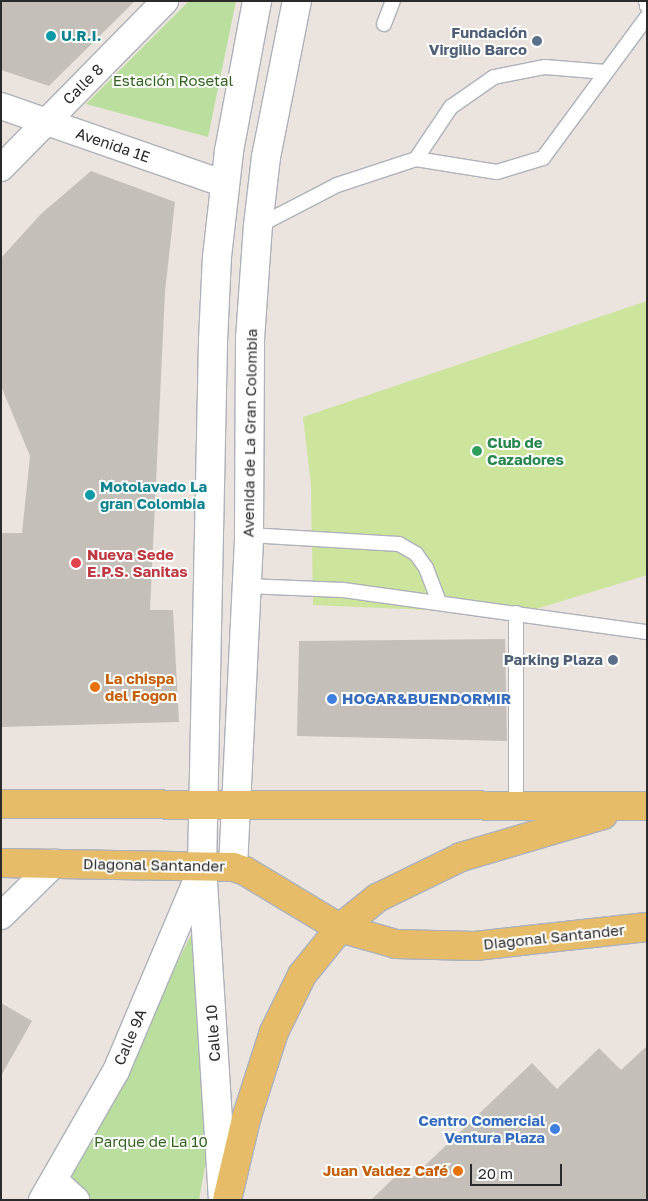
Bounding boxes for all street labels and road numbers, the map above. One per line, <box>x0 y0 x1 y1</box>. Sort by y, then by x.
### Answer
street label: Calle 8 <box>59 60 107 108</box>
street label: Avenida 1E <box>74 124 152 166</box>
street label: Avenida de La Gran Colombia <box>239 328 261 538</box>
street label: Diagonal Santander <box>83 855 225 875</box>
street label: Diagonal Santander <box>482 921 626 953</box>
street label: Calle 10 <box>202 1004 224 1062</box>
street label: Calle 9A <box>110 1006 150 1068</box>

